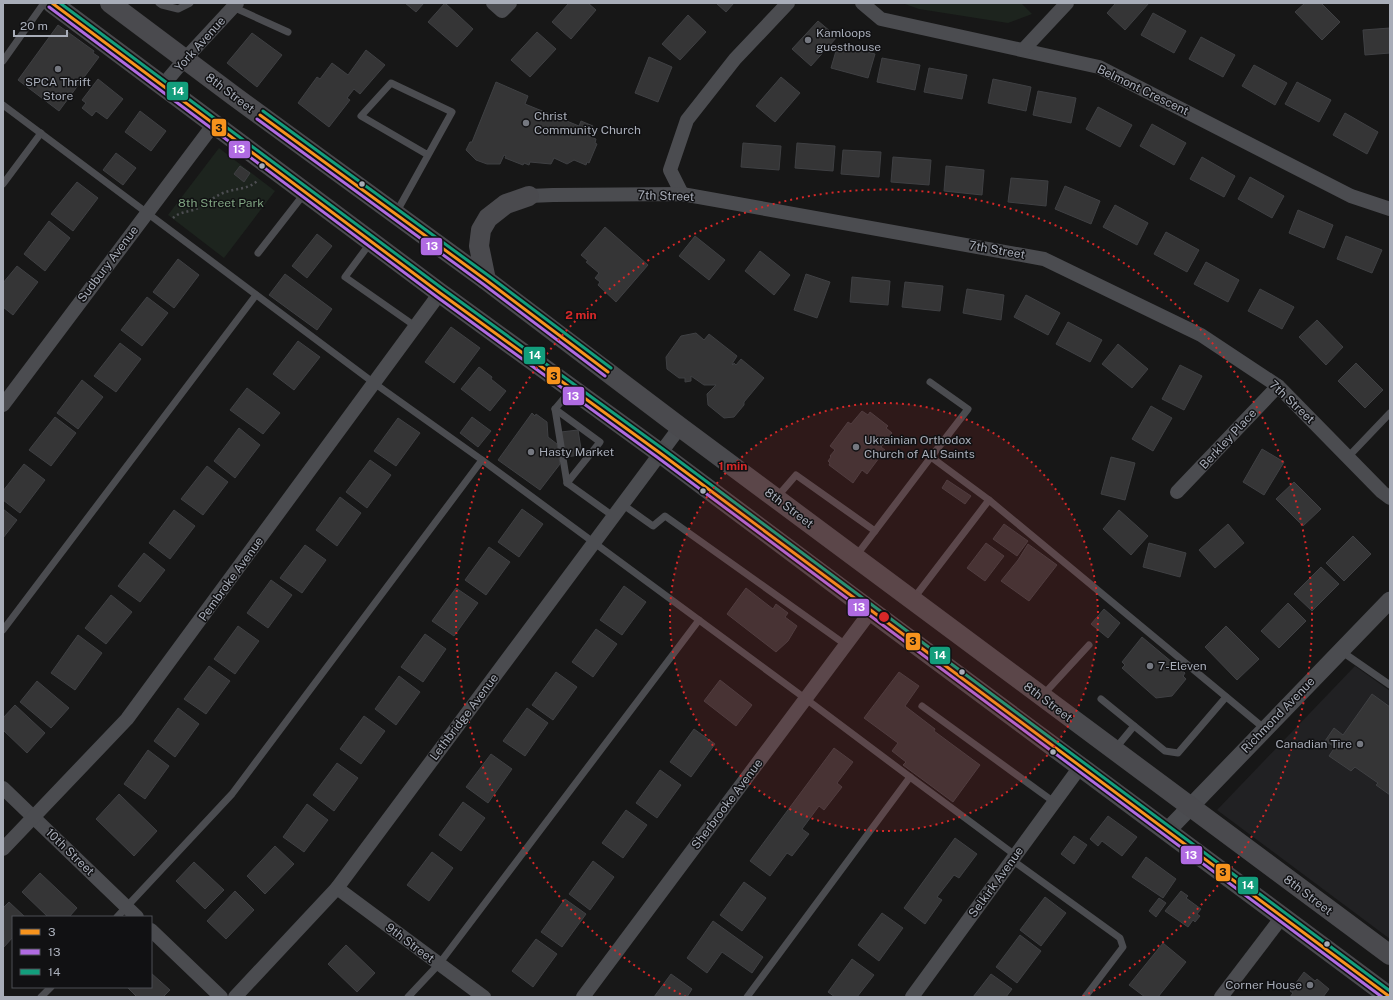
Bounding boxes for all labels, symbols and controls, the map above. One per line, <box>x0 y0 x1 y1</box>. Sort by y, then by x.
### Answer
scale bar <box>14 12 67 38</box>
street label: York Avenue <box>172 14 228 74</box>
text: 20 m <box>20 19 48 33</box>
place label: Kamloops guesthouse <box>816 26 881 54</box>
marker: Kamloops guesthouse <box>803 35 813 45</box>
street label: Belmont Crescent <box>1095 62 1191 118</box>
marker: SPCA Thrift Store <box>53 64 63 74</box>
street label: 8th Street <box>203 70 257 116</box>
place label: SPCA Thrift Store <box>25 75 91 103</box>
line badge: 14 <box>166 81 189 101</box>
text: 14 <box>172 85 184 97</box>
place label: Christ Community Church <box>534 109 641 137</box>
line badge: 3 <box>211 118 227 137</box>
marker: Christ Community Church <box>521 118 531 128</box>
text: 3 <box>215 122 223 134</box>
line badge: 13 <box>228 140 251 159</box>
text: 13 <box>233 143 245 155</box>
unlabelled marker <box>257 161 267 171</box>
unlabelled marker <box>357 179 367 189</box>
street label: 7th Street <box>637 188 695 204</box>
park label: 8th Street Park <box>178 196 264 210</box>
street label: Sudbury Avenue <box>75 223 141 305</box>
line badge: 13 <box>420 237 443 256</box>
street label: 7th Street <box>968 238 1026 262</box>
text: 13 <box>426 240 438 252</box>
text: 2 min <box>565 308 597 322</box>
line badge: 14 <box>523 346 546 365</box>
text: 14 <box>529 349 541 361</box>
line badge: 3 <box>546 366 561 385</box>
text: 3 <box>550 370 558 382</box>
street label: 7th Street <box>1266 378 1318 427</box>
line badge: 13 <box>562 386 585 406</box>
text: 13 <box>567 390 579 402</box>
street label: Berkley Place <box>1197 406 1259 472</box>
place label: Ukrainian Orthodox Church of All Saints <box>864 433 975 461</box>
marker: Ukrainian Orthodox Church of All Saints <box>851 442 861 452</box>
place label: Hasty Market <box>539 445 615 459</box>
marker: Hasty Market <box>526 447 536 457</box>
text: 1 min <box>719 459 747 473</box>
street label: 8th Street <box>762 485 816 531</box>
unlabelled marker <box>698 486 708 496</box>
street label: Pembroke Avenue <box>196 534 266 624</box>
line badge: 13 <box>847 598 870 617</box>
text: 13 <box>853 601 865 613</box>
centre of rings <box>877 610 891 624</box>
line badge: 3 <box>905 632 921 651</box>
text: 3 <box>909 635 917 647</box>
line badge: 14 <box>929 646 951 665</box>
text: 14 <box>934 649 946 661</box>
place label: 7-Eleven <box>1158 659 1207 673</box>
marker: 7-Eleven <box>1145 661 1155 671</box>
unlabelled marker <box>957 667 967 677</box>
street label: Lethbridge Avenue <box>427 671 501 763</box>
street label: Richmond Avenue <box>1238 674 1318 756</box>
street label: 8th Street <box>1021 679 1075 725</box>
place label: Canadian Tire <box>1275 737 1352 751</box>
marker: Canadian Tire <box>1355 739 1365 749</box>
unlabelled marker <box>1048 747 1058 757</box>
street label: Sherbrooke Avenue <box>689 756 766 852</box>
street label: 10th Street <box>43 826 97 879</box>
street label: Selkirk Avenue <box>966 844 1026 920</box>
line badge: 13 <box>1180 845 1203 865</box>
text: 13 <box>1185 849 1197 861</box>
line badge: 3 <box>1215 863 1231 882</box>
text: 3 <box>1219 866 1227 878</box>
street label: 8th Street <box>1281 872 1335 918</box>
line badge: 14 <box>1237 876 1259 895</box>
text: 14 <box>1242 879 1254 891</box>
legend <box>12 916 152 988</box>
street label: 9th Street <box>383 920 437 966</box>
text: 3 <box>48 925 56 939</box>
unlabelled marker <box>1322 939 1332 949</box>
text: 13 <box>48 945 60 959</box>
text: 14 <box>48 965 61 979</box>
place label: Corner House <box>1225 978 1302 992</box>
marker: Corner House <box>1305 980 1315 990</box>

